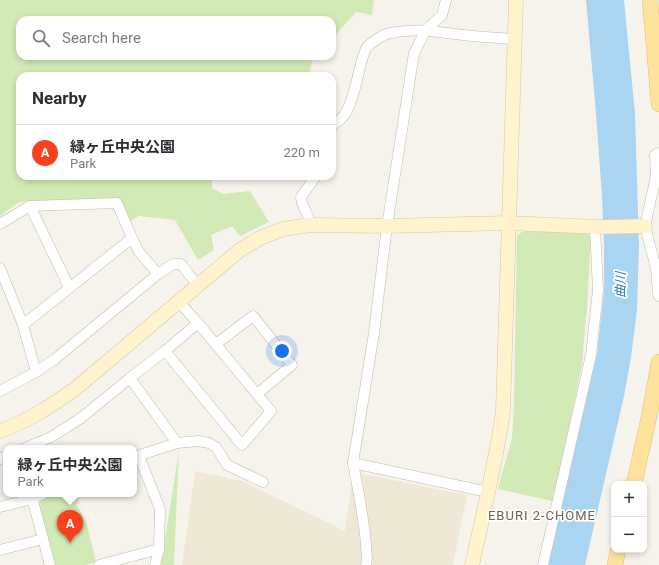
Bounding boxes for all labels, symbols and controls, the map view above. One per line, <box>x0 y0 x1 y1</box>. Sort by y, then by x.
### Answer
search box <box>16 16 336 60</box>
icon: search <box>30 27 52 49</box>
text: Search here <box>62 29 141 47</box>
text: Nearby <box>32 88 87 108</box>
text: 緑ヶ丘中央公園 <box>70 138 175 156</box>
text: A <box>41 145 49 160</box>
text: 220 m <box>283 145 320 160</box>
text: Park <box>70 156 96 171</box>
water label: 曲川 <box>613 270 628 298</box>
your location <box>272 341 292 361</box>
popup <box>3 445 137 497</box>
text: 緑ヶ丘中央公園 <box>17 456 123 474</box>
text: Park <box>17 474 44 489</box>
map controls <box>611 481 647 553</box>
button: + <box>611 481 647 517</box>
district label: EBURI 2-CHOME <box>488 508 596 523</box>
pin: A <box>57 510 83 543</box>
button: − <box>611 517 647 553</box>

